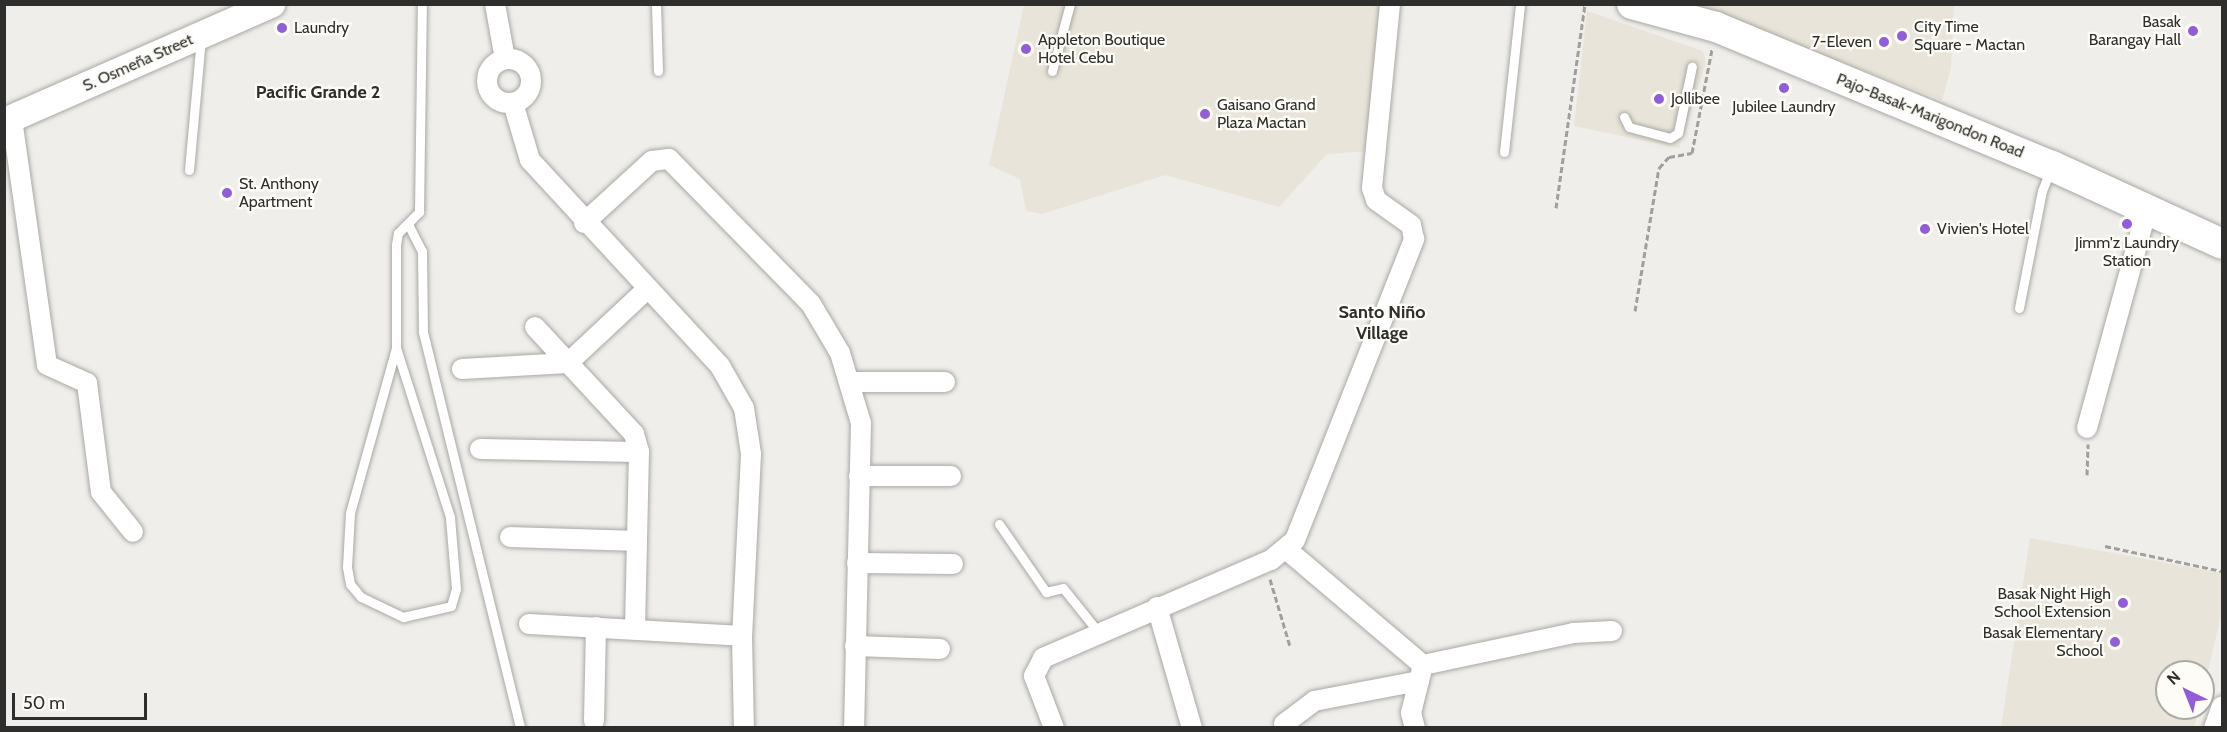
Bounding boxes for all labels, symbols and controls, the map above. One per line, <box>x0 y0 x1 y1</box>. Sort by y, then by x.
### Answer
place label: Basak Barangay Hall <box>2089 12 2181 50</box>
place label: City Time Square - Mactan <box>1914 17 2025 55</box>
place label: Laundry <box>294 18 349 38</box>
marker: Laundry <box>275 21 289 35</box>
marker: Basak Barangay Hall <box>2186 24 2200 38</box>
marker: City Time Square - Mactan <box>1895 29 1909 43</box>
street label: S. Osmeña Street <box>80 30 196 96</box>
place label: Appleton Boutique Hotel Cebu <box>1038 30 1165 68</box>
place label: 7-Eleven <box>1812 32 1872 52</box>
marker: 7-Eleven <box>1877 35 1891 49</box>
marker: Appleton Boutique Hotel Cebu <box>1019 42 1033 56</box>
street label: Pajo-Basak-Marigondon Road <box>1833 70 2027 162</box>
district label: Pacific Grande 2 <box>256 81 380 103</box>
marker: Jubilee Laundry <box>1777 81 1791 95</box>
place label: Jollibee <box>1671 89 1720 109</box>
marker: Jollibee <box>1652 92 1666 106</box>
place label: Gaisano Grand Plaza Mactan <box>1217 95 1316 133</box>
place label: Jubilee Laundry <box>1732 97 1836 117</box>
marker: Gaisano Grand Plaza Mactan <box>1198 107 1212 121</box>
place label: St. Anthony Apartment <box>239 174 319 212</box>
marker: St. Anthony Apartment <box>220 186 234 200</box>
marker: Jimm'z Laundry Station <box>2120 217 2134 231</box>
place label: Vivien's Hotel <box>1937 219 2029 239</box>
marker: Vivien's Hotel <box>1918 222 1932 236</box>
place label: Jimm'z Laundry Station <box>2075 233 2179 271</box>
district label: Santo Niño Village <box>1339 302 1425 344</box>
place label: Basak Night High School Extension <box>1994 584 2111 622</box>
marker: Basak Night High School Extension <box>2116 596 2130 610</box>
place label: Basak Elementary School <box>1983 623 2103 661</box>
marker: Basak Elementary School <box>2108 635 2122 649</box>
north arrow <box>2155 660 2215 720</box>
text: N <box>2163 667 2184 689</box>
scale bar <box>15 681 150 719</box>
text: 50 m <box>23 692 65 714</box>

